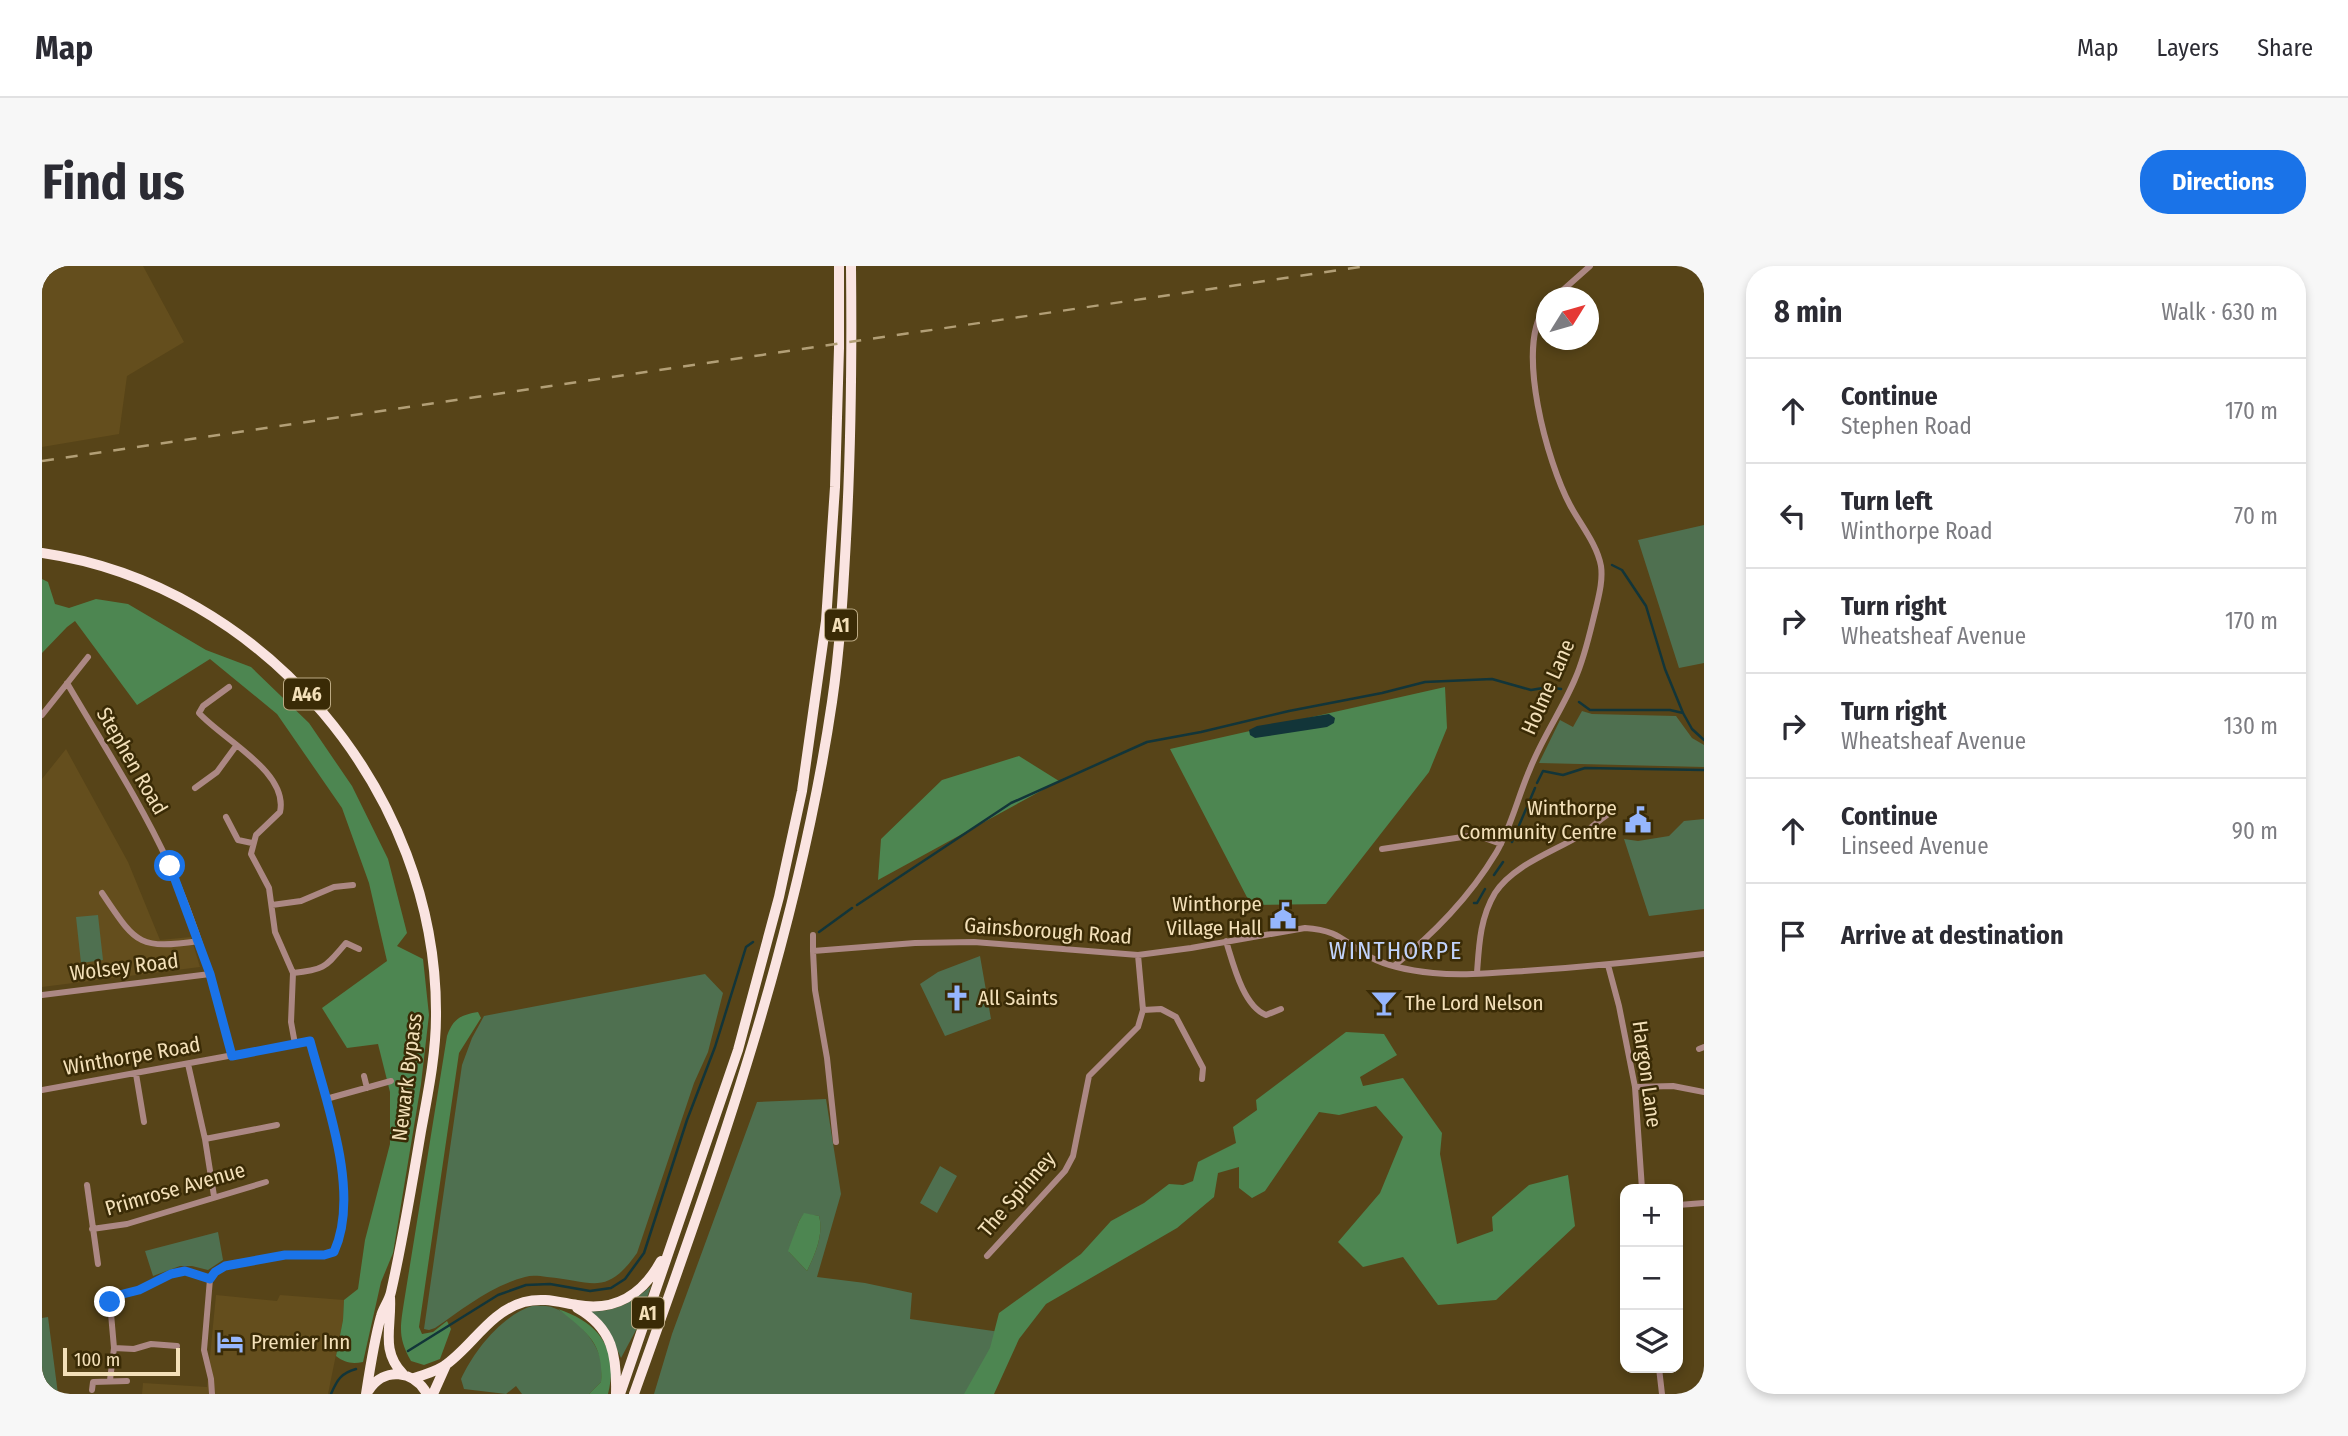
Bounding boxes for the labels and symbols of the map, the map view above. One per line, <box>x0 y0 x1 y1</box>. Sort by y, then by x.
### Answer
north arrow <box>1536 287 1599 350</box>
road number: A1 <box>825 610 857 640</box>
street label: Holme Lane <box>1515 635 1581 739</box>
road number: A46 <box>284 678 330 710</box>
street label: Stephen Road <box>91 703 173 819</box>
place label: Winthorpe Community Centre <box>1459 795 1617 845</box>
public building icon: Winthorpe Community Centre <box>1623 805 1653 835</box>
route start <box>154 850 185 881</box>
place label: Winthorpe Village Hall <box>1166 891 1262 941</box>
public building icon: Winthorpe Village Hall <box>1268 901 1298 931</box>
street label: Gainsborough Road <box>963 912 1133 950</box>
district label: WINTHORPE <box>1329 937 1463 965</box>
street label: Wolsey Road <box>68 947 180 987</box>
church icon: All Saints <box>942 983 972 1013</box>
place label: All Saints <box>978 985 1058 1011</box>
bar icon: The Lord Nelson <box>1369 988 1399 1018</box>
place label: The Lord Nelson <box>1405 990 1544 1016</box>
street label: Newark Bypass <box>386 1012 428 1142</box>
street label: Hargon Lane <box>1627 1019 1667 1129</box>
street label: Winthorpe Road <box>62 1031 202 1081</box>
street label: The Spinney <box>973 1145 1062 1242</box>
street label: Primrose Avenue <box>102 1157 248 1221</box>
route end <box>94 1286 125 1317</box>
road number: A1 <box>632 1298 664 1329</box>
hotel icon: Premier Inn <box>215 1327 245 1357</box>
place label: Premier Inn <box>251 1329 350 1355</box>
scale bar <box>63 1345 180 1377</box>

